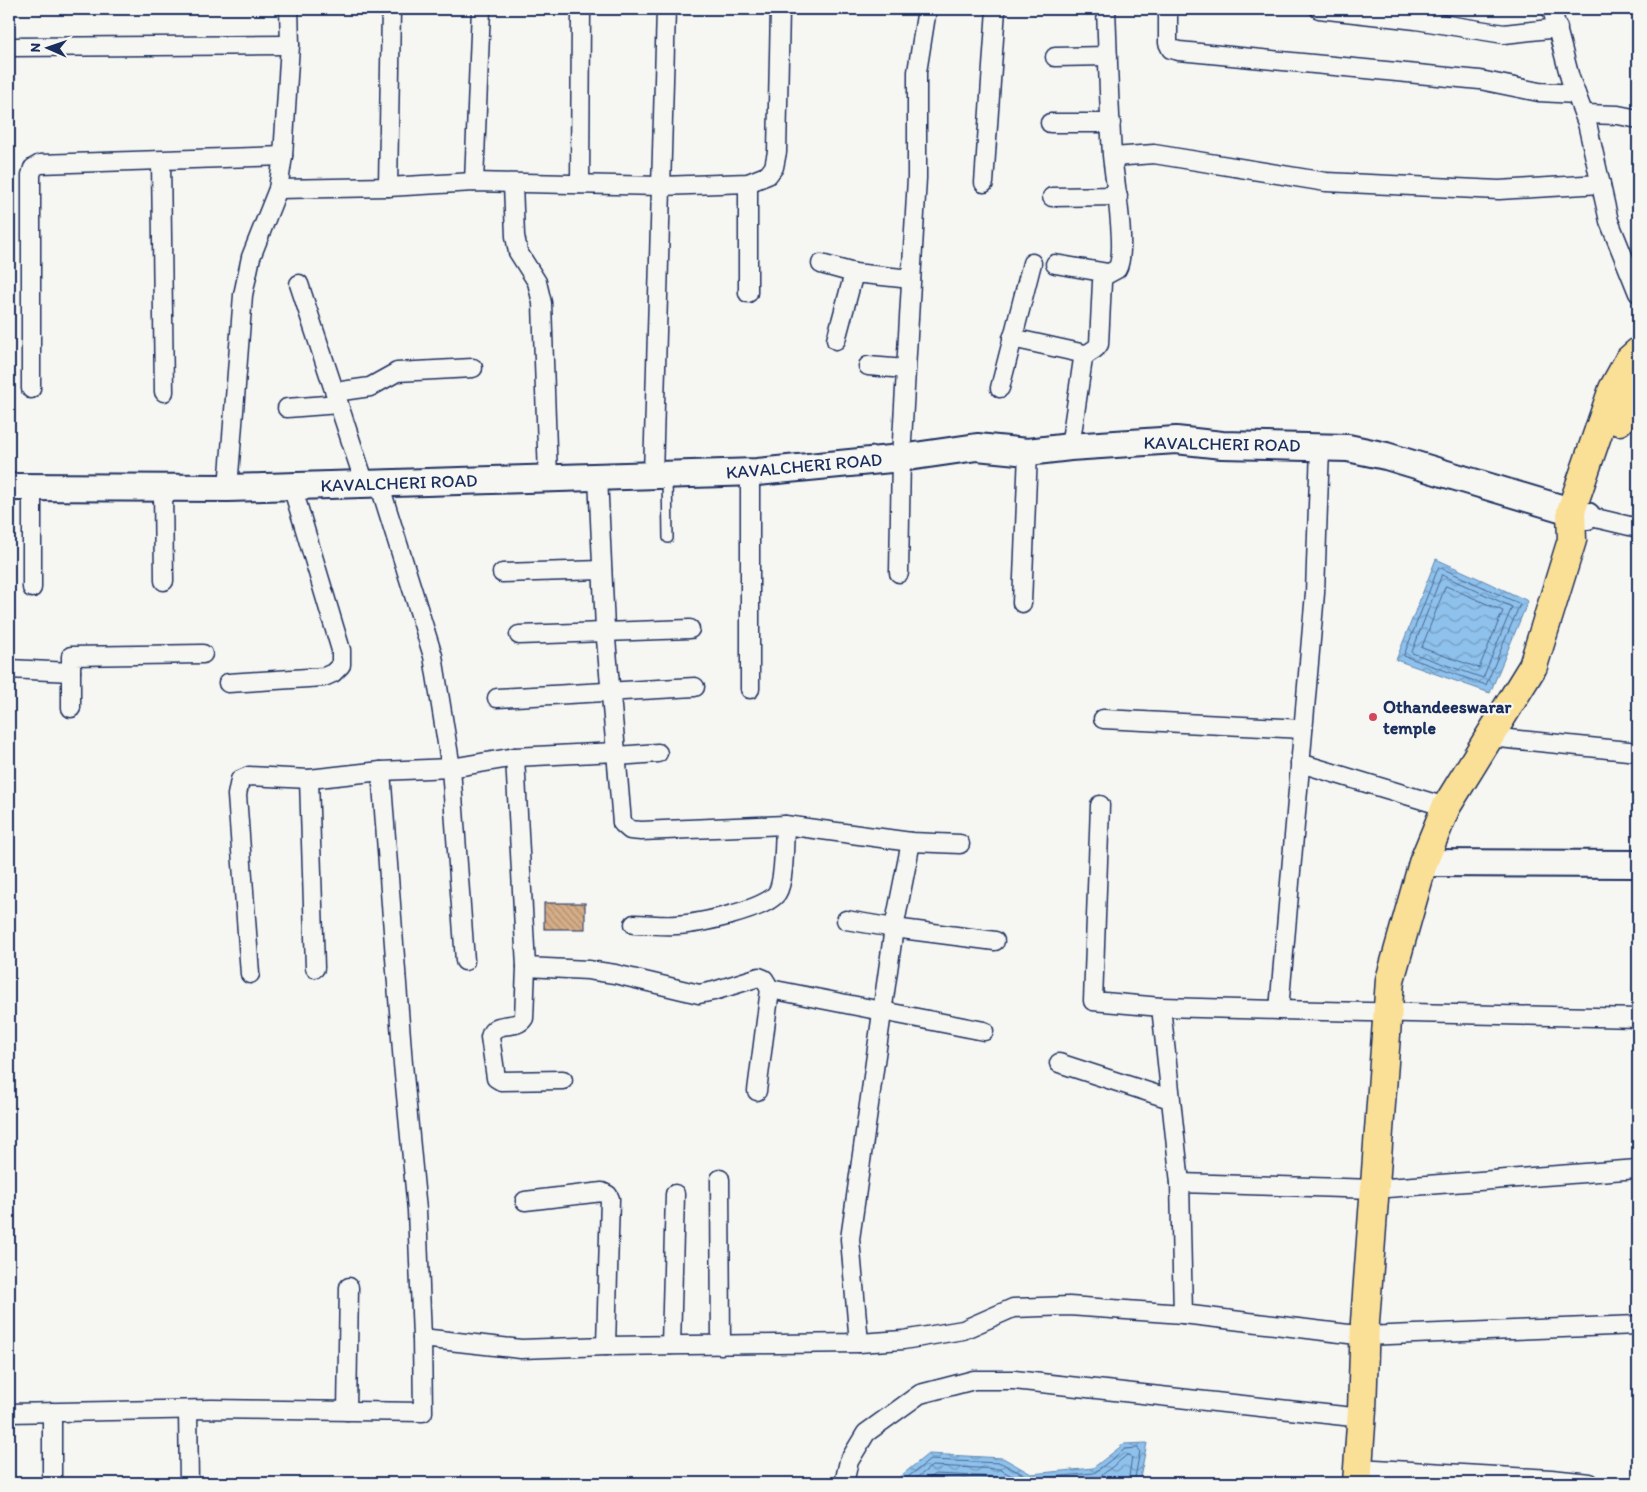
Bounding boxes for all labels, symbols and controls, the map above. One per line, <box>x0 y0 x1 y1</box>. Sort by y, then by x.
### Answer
north arrow <box>22 22 72 72</box>
text: N <box>27 43 44 53</box>
street label: KAVALCHERI ROAD <box>1143 432 1301 456</box>
street label: KAVALCHERI ROAD <box>725 448 883 484</box>
street label: KAVALCHERI ROAD <box>320 469 478 497</box>
place label: Othandeeswarar temple <box>1383 696 1512 739</box>
marker: Othandeeswarar temple <box>1367 711 1379 723</box>

